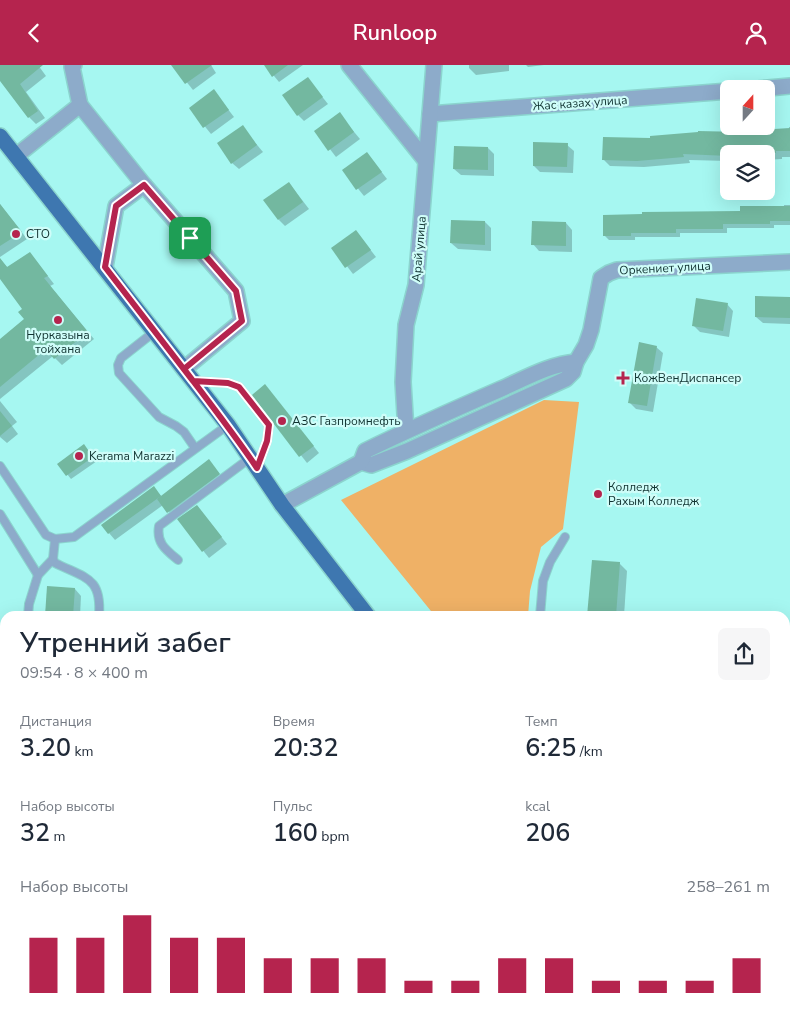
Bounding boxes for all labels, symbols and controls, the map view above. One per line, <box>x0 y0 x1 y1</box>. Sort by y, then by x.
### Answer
text: Runloop <box>353 18 437 48</box>
icon: back <box>20 19 48 47</box>
icon: person <box>742 19 770 47</box>
north arrow <box>720 80 775 135</box>
map controls <box>720 80 775 200</box>
street label: Жас казах улица <box>532 92 628 114</box>
button: layers <box>720 145 775 200</box>
street label: Арай улица <box>408 215 430 283</box>
pin <box>169 217 211 259</box>
icon: arrive <box>176 224 204 252</box>
place label: СТО <box>26 226 50 242</box>
marker: СТО <box>10 228 22 240</box>
street label: Оркениет улица <box>619 258 711 278</box>
marker: Нурказына тойхана <box>52 314 64 326</box>
place label: Нурказына тойхана <box>26 327 90 357</box>
place label: КожВенДиспансер <box>634 370 741 386</box>
marker: КожВенДиспансер <box>616 371 630 385</box>
place label: АЗС Газпромнефть <box>292 413 401 429</box>
marker: АЗС Газпромнефть <box>276 415 288 427</box>
place label: Kerama Marazzi <box>89 448 174 464</box>
marker: Kerama Marazzi <box>73 450 85 462</box>
place label: Колледж Рахым Колледж <box>608 479 700 509</box>
marker: Колледж Рахым Колледж <box>592 488 604 500</box>
text: Утренний забег <box>20 624 231 662</box>
button: share <box>718 628 770 680</box>
text: 09:54 · 8 × 400 m <box>20 662 148 684</box>
text: Дистанция <box>20 712 92 731</box>
text: Время <box>273 712 315 731</box>
text: Темп <box>525 712 558 731</box>
text: 3.20 <box>20 731 71 765</box>
text: 20:32 <box>273 731 339 765</box>
text: 6:25 <box>525 731 576 765</box>
text: km <box>71 742 94 761</box>
text: /km <box>576 742 603 761</box>
text: Набор высоты <box>20 797 115 816</box>
text: Пульс <box>273 797 312 816</box>
text: kcal <box>525 797 550 816</box>
text: 32 <box>20 816 50 850</box>
text: 160 <box>273 816 318 850</box>
text: 206 <box>525 816 570 850</box>
text: m <box>50 827 66 846</box>
text: bpm <box>318 827 350 846</box>
text: Набор высоты <box>20 876 128 898</box>
text: 258–261 m <box>687 876 770 898</box>

